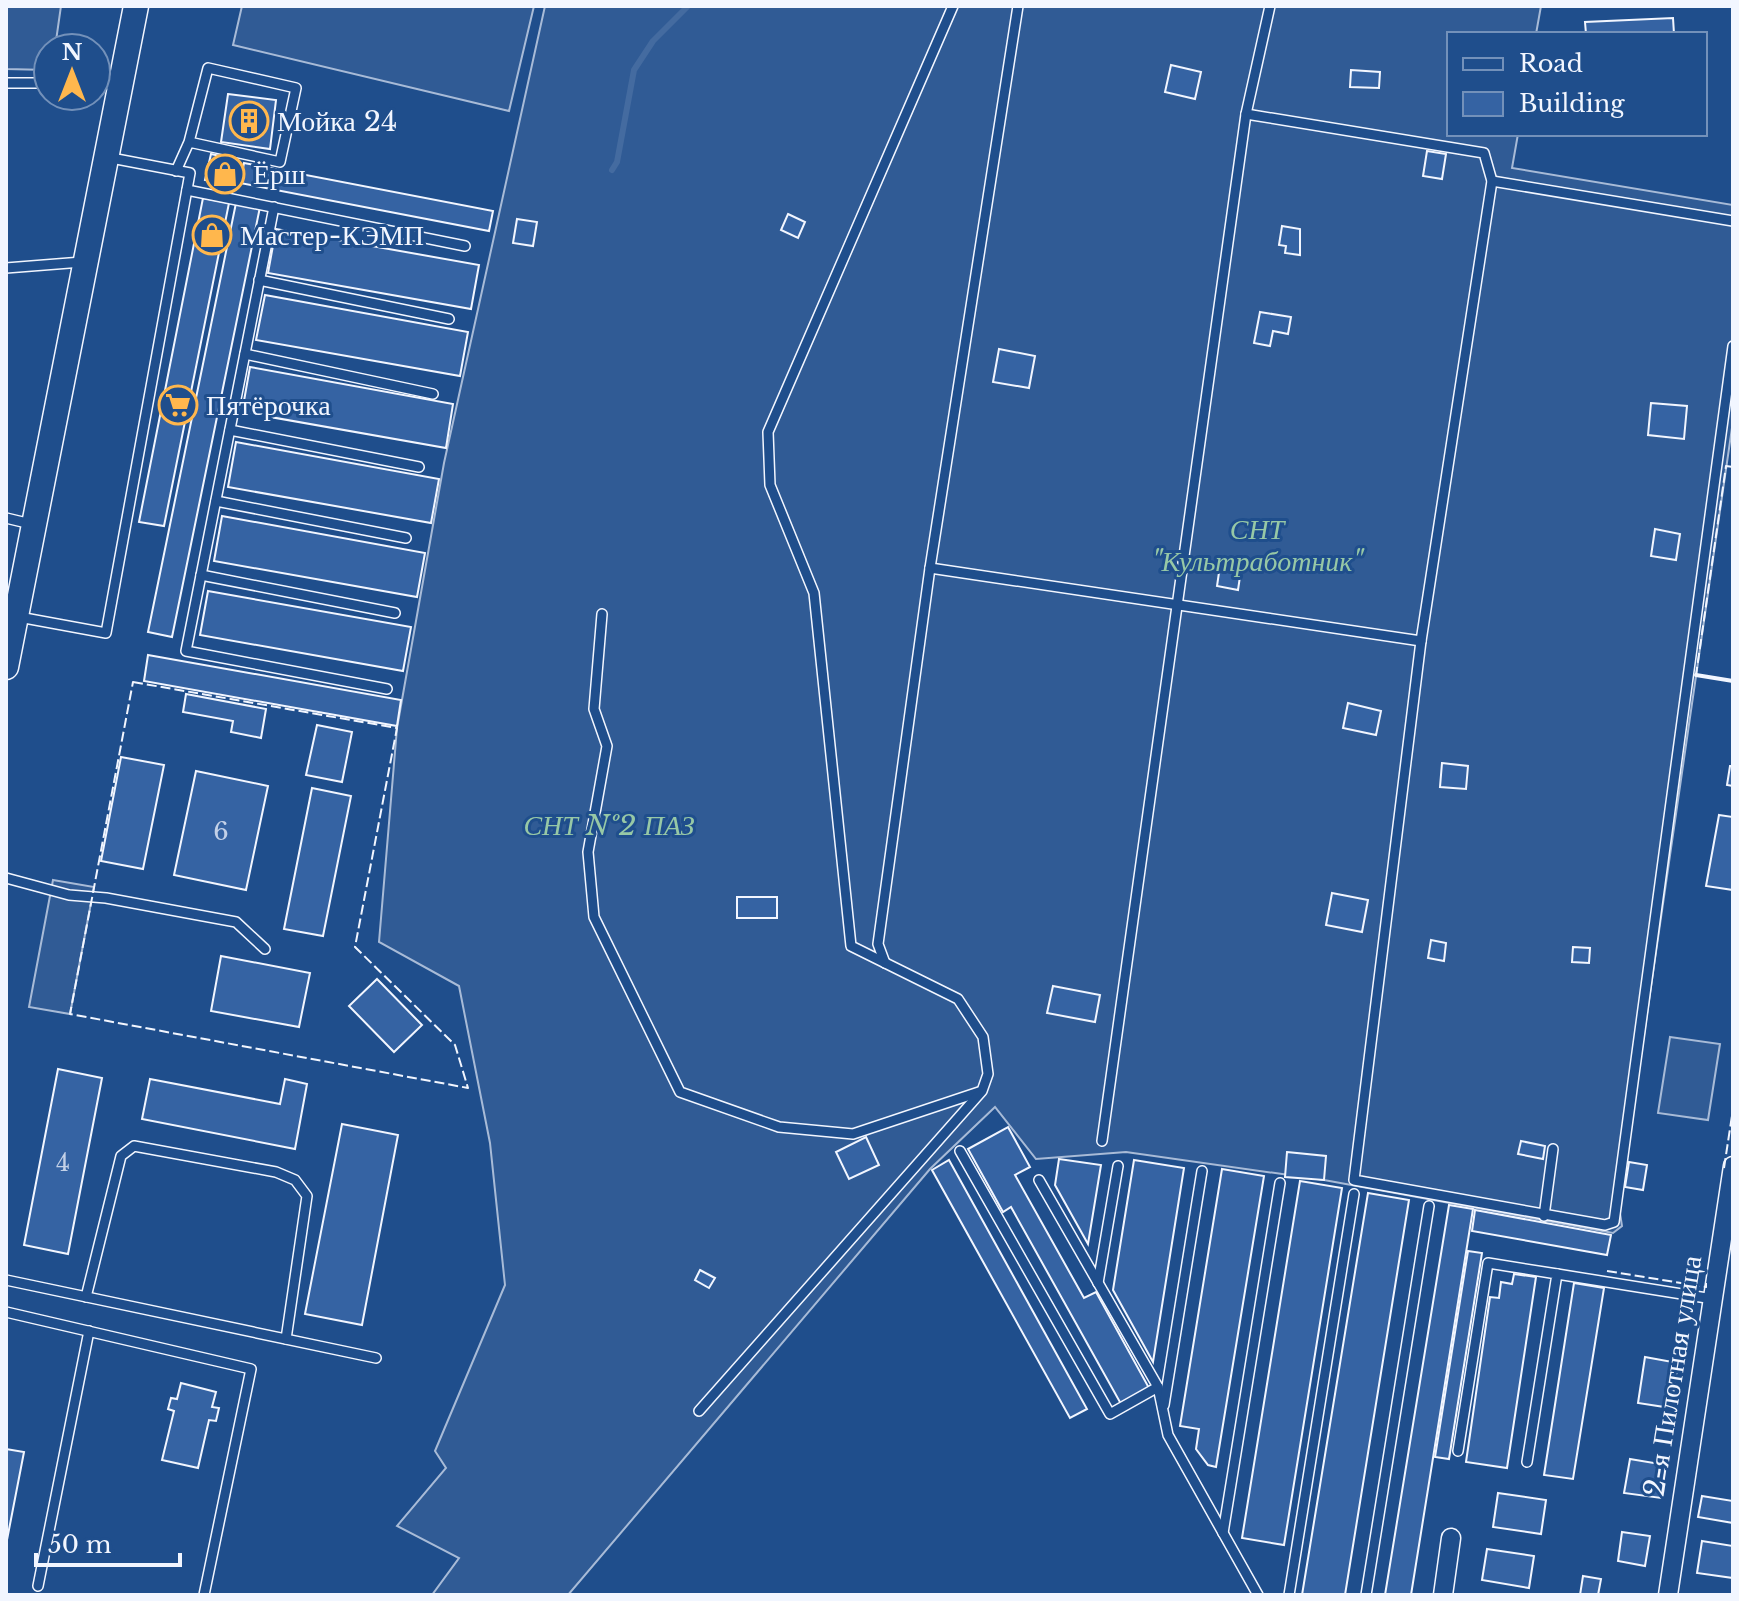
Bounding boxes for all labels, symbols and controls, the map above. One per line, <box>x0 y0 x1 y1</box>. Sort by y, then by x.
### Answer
north arrow <box>32 32 112 112</box>
legend <box>1447 32 1707 136</box>
text: N <box>62 39 83 66</box>
text: Road <box>1519 49 1583 78</box>
text: Building <box>1519 89 1625 118</box>
building icon: Мойка 24 <box>228 100 270 142</box>
place label: Мойка 24 <box>277 104 397 139</box>
shop icon: Ёрш <box>204 153 246 195</box>
place label: Ёрш <box>253 157 306 192</box>
shop icon: Мастер-КЭМП <box>191 214 233 256</box>
place label: Мастер-КЭМП <box>240 218 424 253</box>
supermarket icon: Пятёрочка <box>157 384 199 426</box>
place label: Пятёрочка <box>206 388 331 423</box>
park label: СНТ "Культработник" <box>1152 512 1364 579</box>
park label: СНТ №2 ПАЗ <box>523 808 695 843</box>
house number: 6 <box>213 817 229 846</box>
house number: 4 <box>56 1148 70 1177</box>
street label: 2-я Пилотная улица <box>1637 1252 1709 1499</box>
scale bar <box>36 1517 180 1567</box>
text: 50 m <box>48 1530 112 1559</box>

